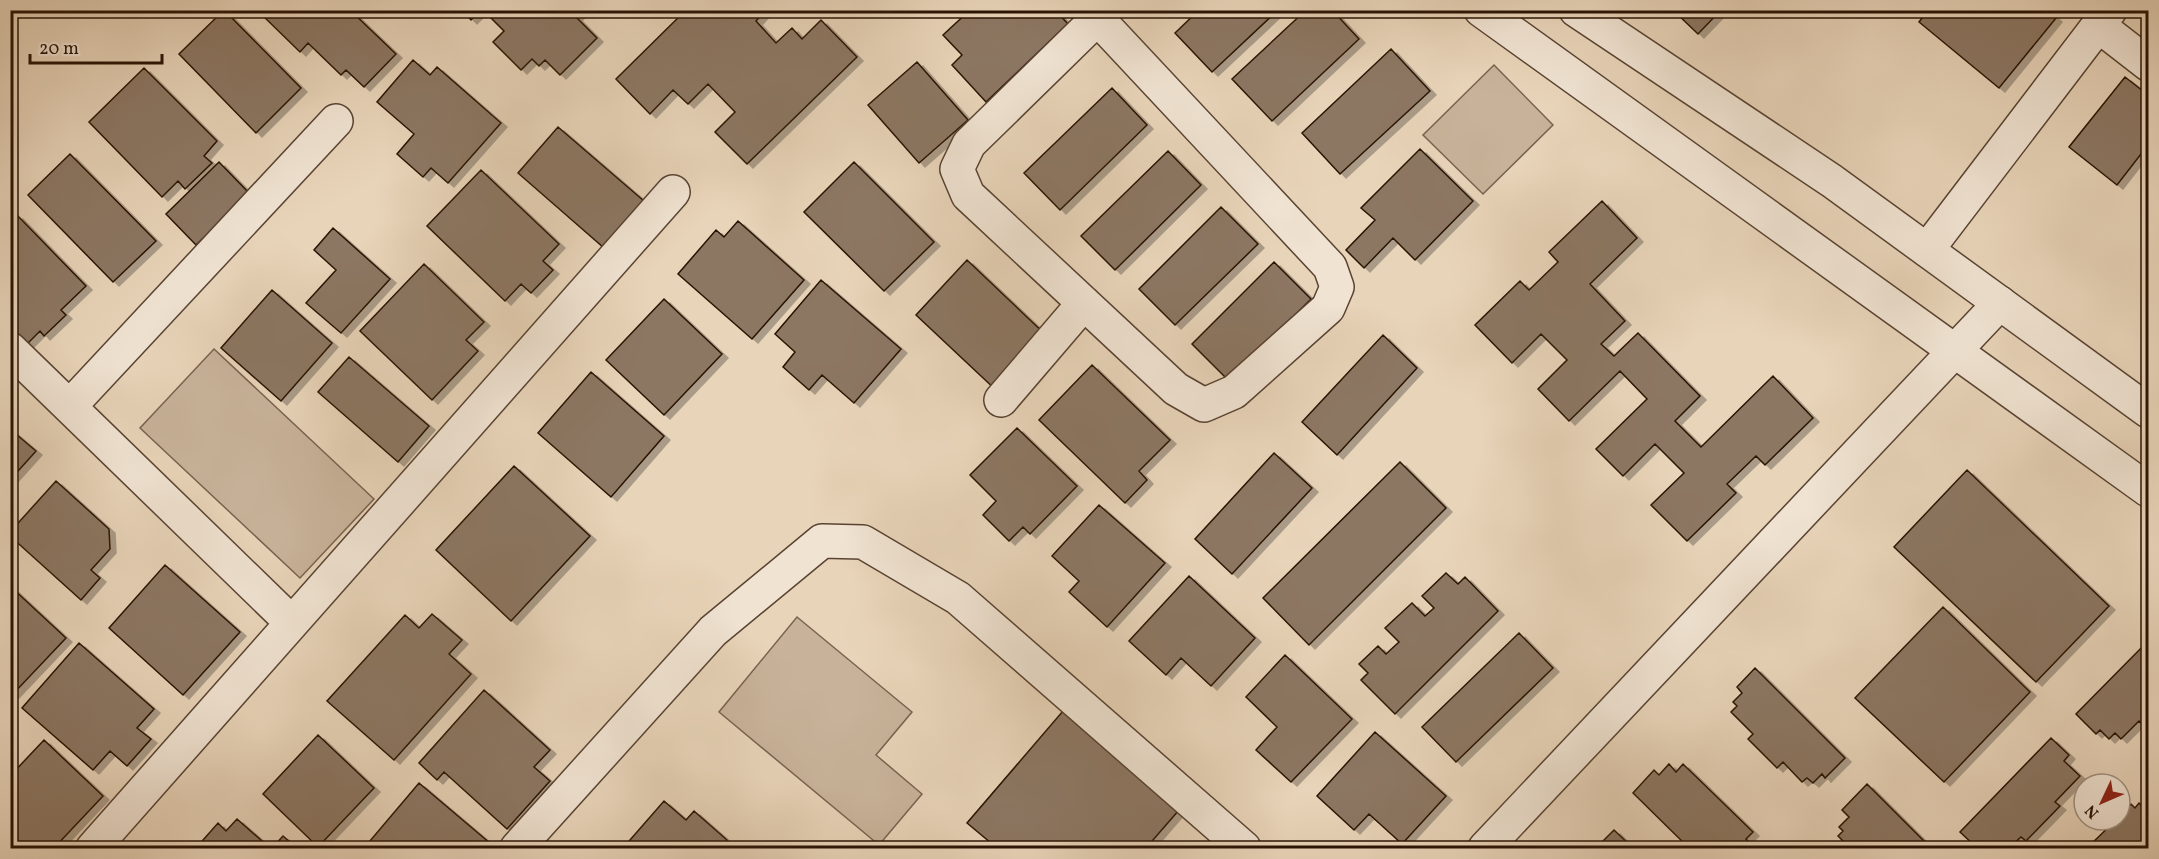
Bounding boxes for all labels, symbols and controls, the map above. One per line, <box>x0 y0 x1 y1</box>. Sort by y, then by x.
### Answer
scale bar <box>30 27 162 65</box>
text: 20 m <box>39 37 79 62</box>
north arrow <box>2072 772 2132 832</box>
text: N <box>2080 799 2105 823</box>

